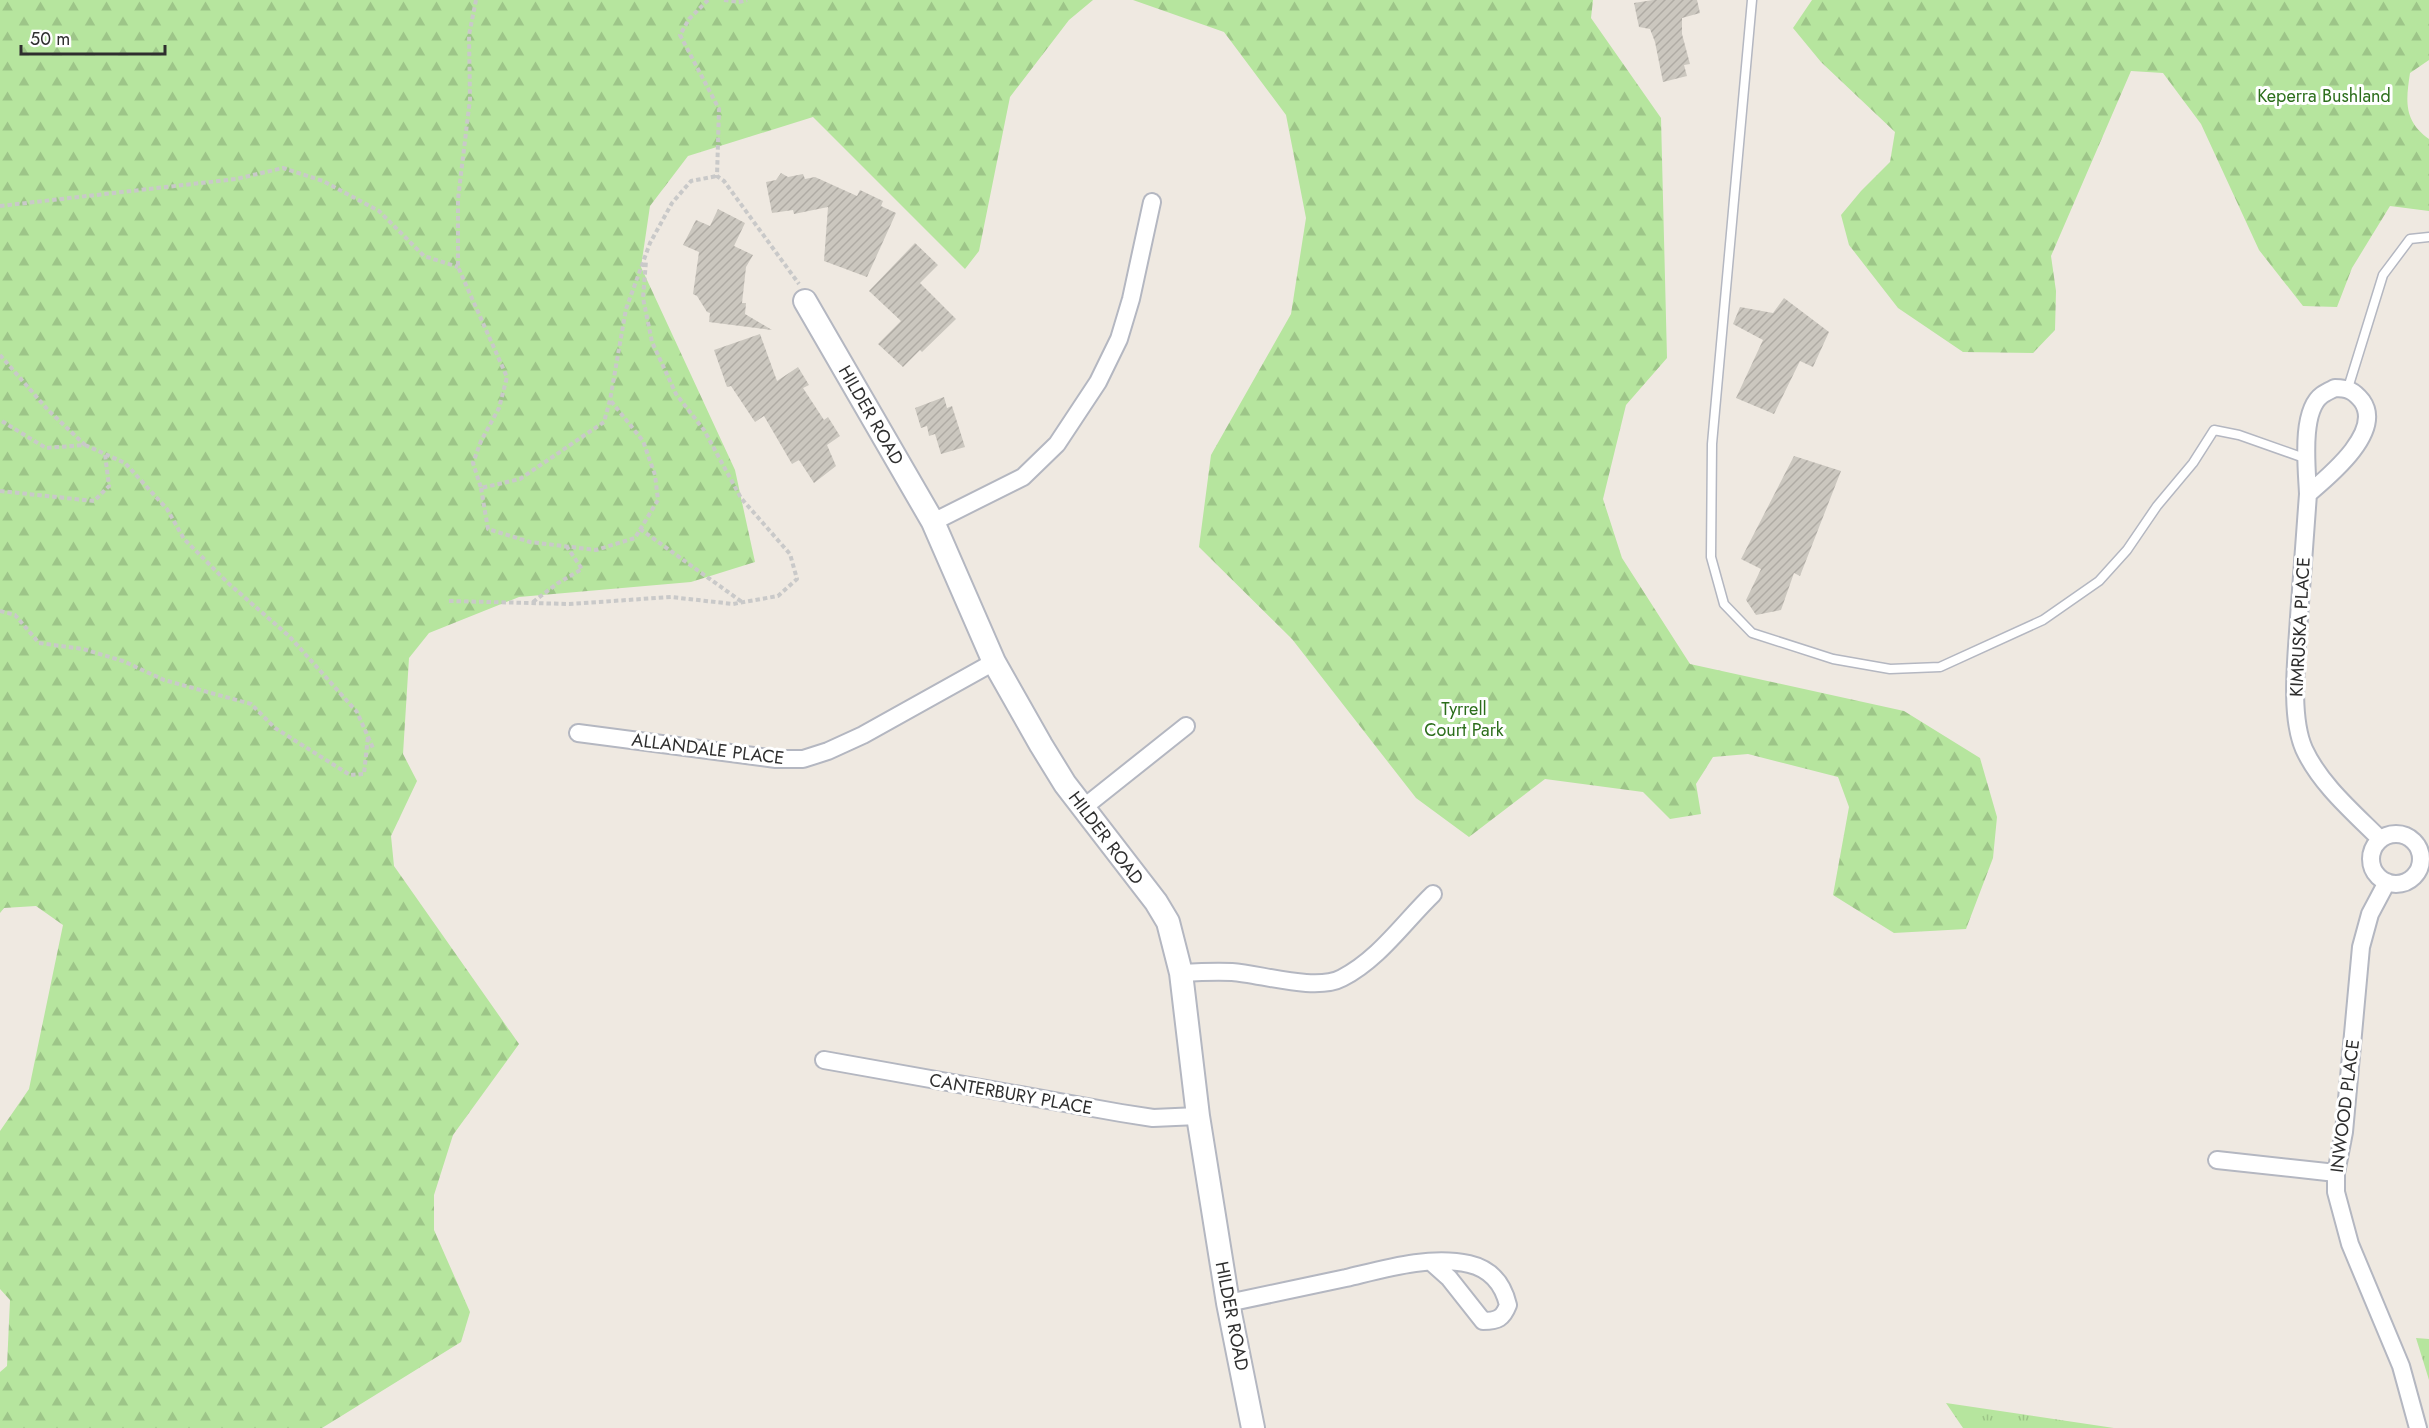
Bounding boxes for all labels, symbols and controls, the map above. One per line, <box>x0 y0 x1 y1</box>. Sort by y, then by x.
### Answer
scale bar <box>21 18 165 56</box>
text: 50 m <box>30 26 70 52</box>
park label: Keperra Bushland <box>2257 83 2391 109</box>
street label: HILDER ROAD <box>832 360 910 470</box>
street label: KIMRUSKA PLACE <box>2283 556 2317 698</box>
park label: Tyrrell Court Park <box>1424 696 1504 743</box>
street label: ALLANDALE PLACE <box>630 727 786 771</box>
street label: HILDER ROAD <box>1062 786 1150 890</box>
street label: INWOOD PLACE <box>2324 1038 2366 1174</box>
street label: CANTERBURY PLACE <box>927 1067 1095 1121</box>
street label: HILDER ROAD <box>1209 1259 1255 1373</box>

